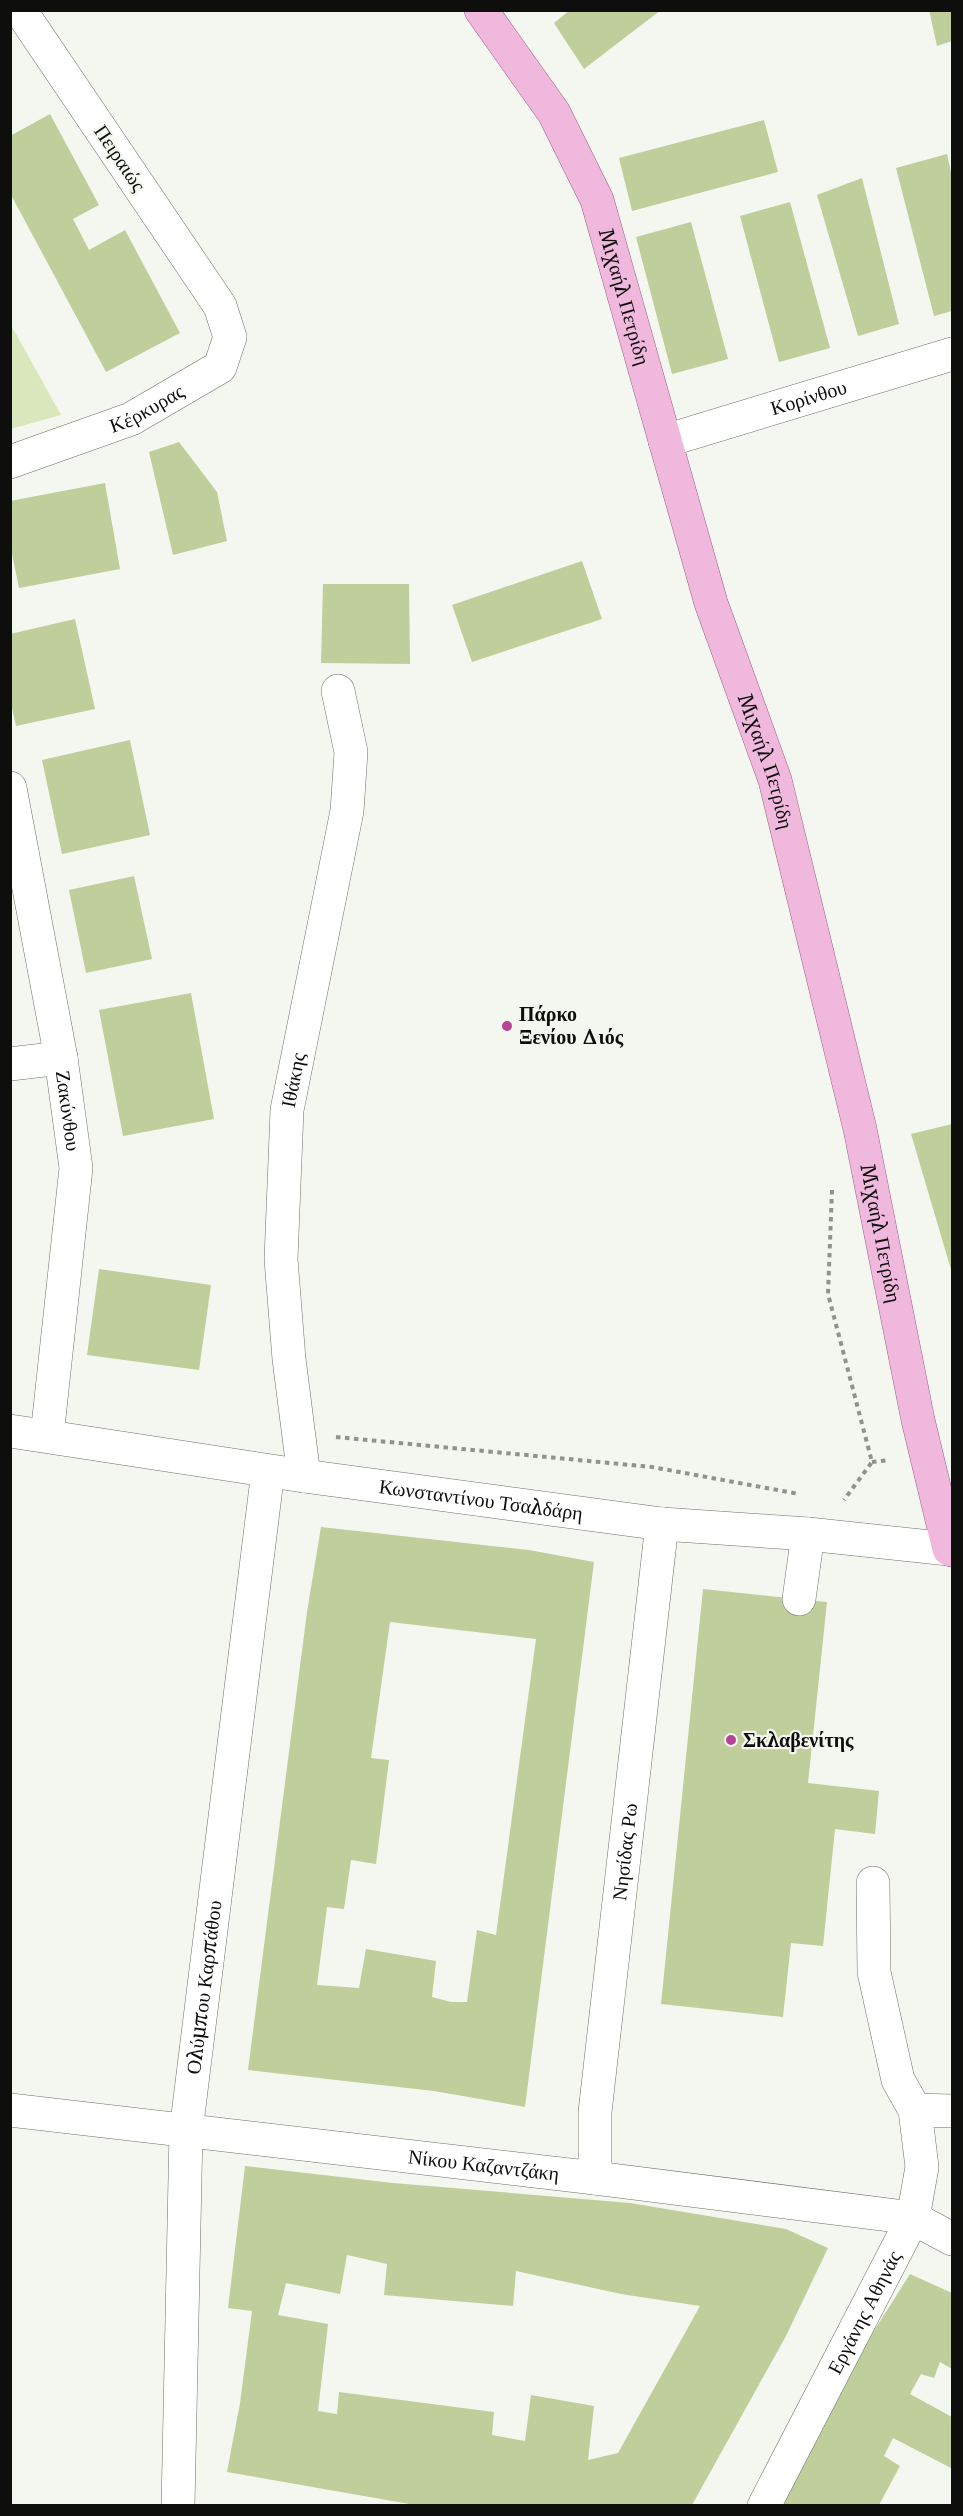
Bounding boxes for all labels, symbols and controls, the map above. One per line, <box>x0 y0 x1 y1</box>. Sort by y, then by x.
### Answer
street label: Πειραιώς <box>89 120 152 196</box>
street label: Μιχαήλ Πετρίδη <box>594 226 656 368</box>
street label: Κορίνθου <box>767 374 850 420</box>
street label: Κέρκυρας <box>106 378 188 438</box>
street label: Μιχαήλ Πετρίδη <box>733 690 799 831</box>
place label: Πάρκο Ξενίου Διός <box>519 1001 624 1049</box>
marker: Πάρκο Ξενίου Διός <box>500 1019 514 1033</box>
street label: Ιθάκης <box>275 1050 310 1109</box>
street label: Ζακύνθου <box>51 1069 87 1153</box>
street label: Μιχαήλ Πετρίδη <box>855 1162 907 1305</box>
street label: Κωνσταντίνου Τσαλδάρη <box>378 1473 585 1525</box>
place label: Σκλαβενίτης <box>743 1727 854 1752</box>
marker: Σκλαβενίτης <box>724 1733 738 1747</box>
street label: Νησίδας Ρω <box>606 1802 642 1902</box>
street label: Ολύμπου Καρπάθου <box>180 1899 227 2076</box>
street label: Νίκου Καζαντζάκη <box>407 2143 561 2186</box>
street label: Εργάνης Αθηνάς <box>821 2246 906 2378</box>

